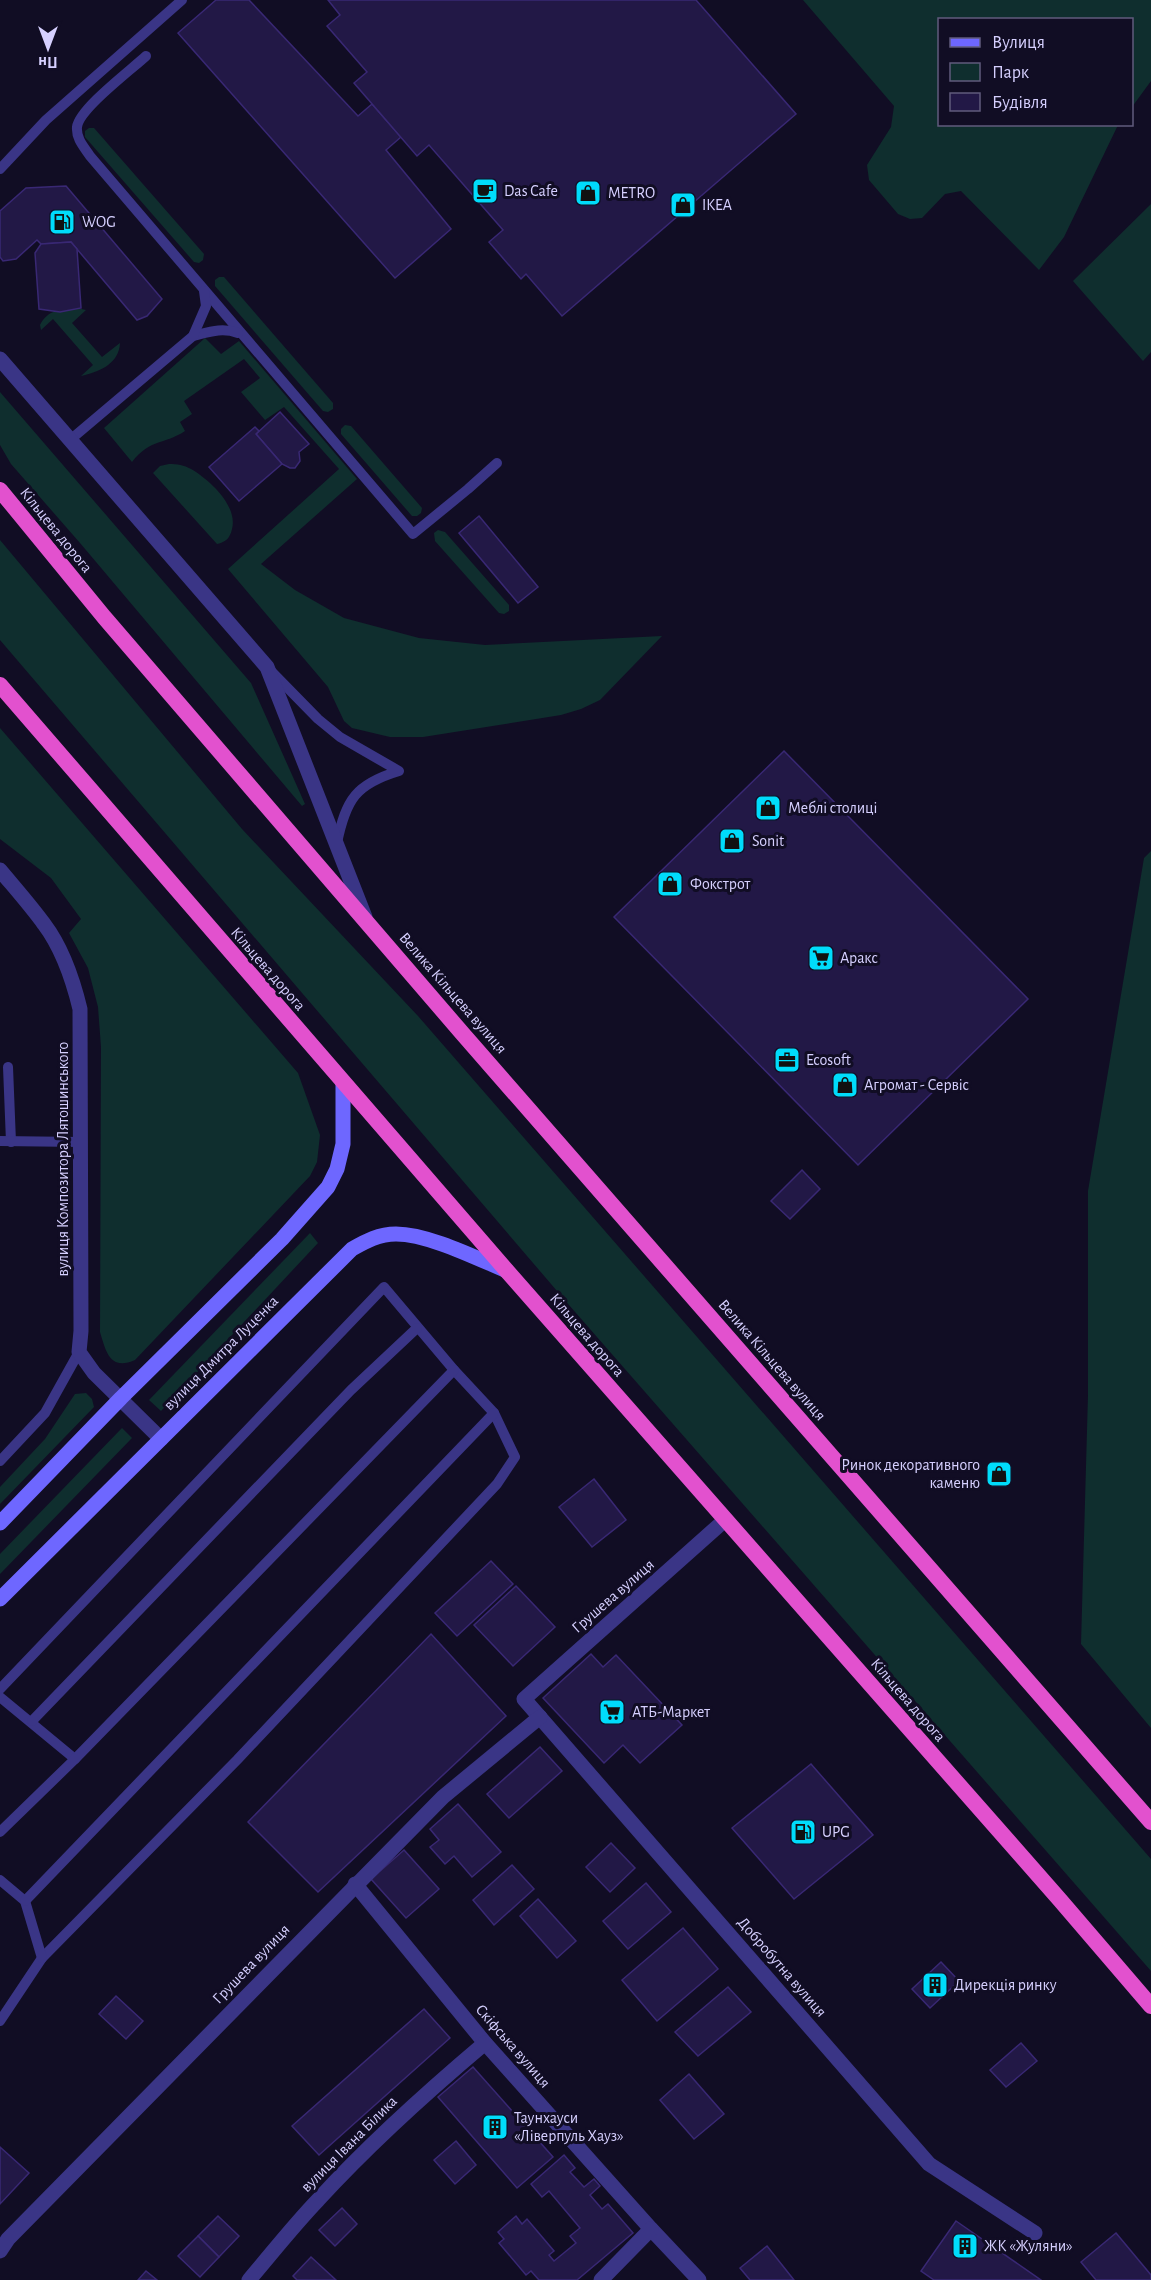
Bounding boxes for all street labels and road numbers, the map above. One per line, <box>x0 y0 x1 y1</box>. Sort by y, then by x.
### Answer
street label: Кільцева дорога <box>17 484 95 576</box>
street label: Кільцева дорога <box>228 924 308 1014</box>
street label: Велика Кільцева вулиця <box>395 929 510 1057</box>
street label: вулиця Композитора Лятошинського <box>55 1041 72 1276</box>
street label: Кільцева дорога <box>547 1290 627 1380</box>
street label: вулиця Дмитра Луценка <box>161 1293 282 1414</box>
street label: Велика Кільцева вулиця <box>714 1296 829 1424</box>
street label: Грушева вулиця <box>569 1556 658 1637</box>
street label: Кільцева дорога <box>868 1655 948 1745</box>
street label: Добробутна вулиця <box>734 1914 829 2021</box>
street label: Грушева вулиця <box>209 1921 293 2007</box>
street label: Скіфська вулиця <box>472 2001 553 2092</box>
street label: вулиця Івана Білика <box>298 2093 401 2196</box>

